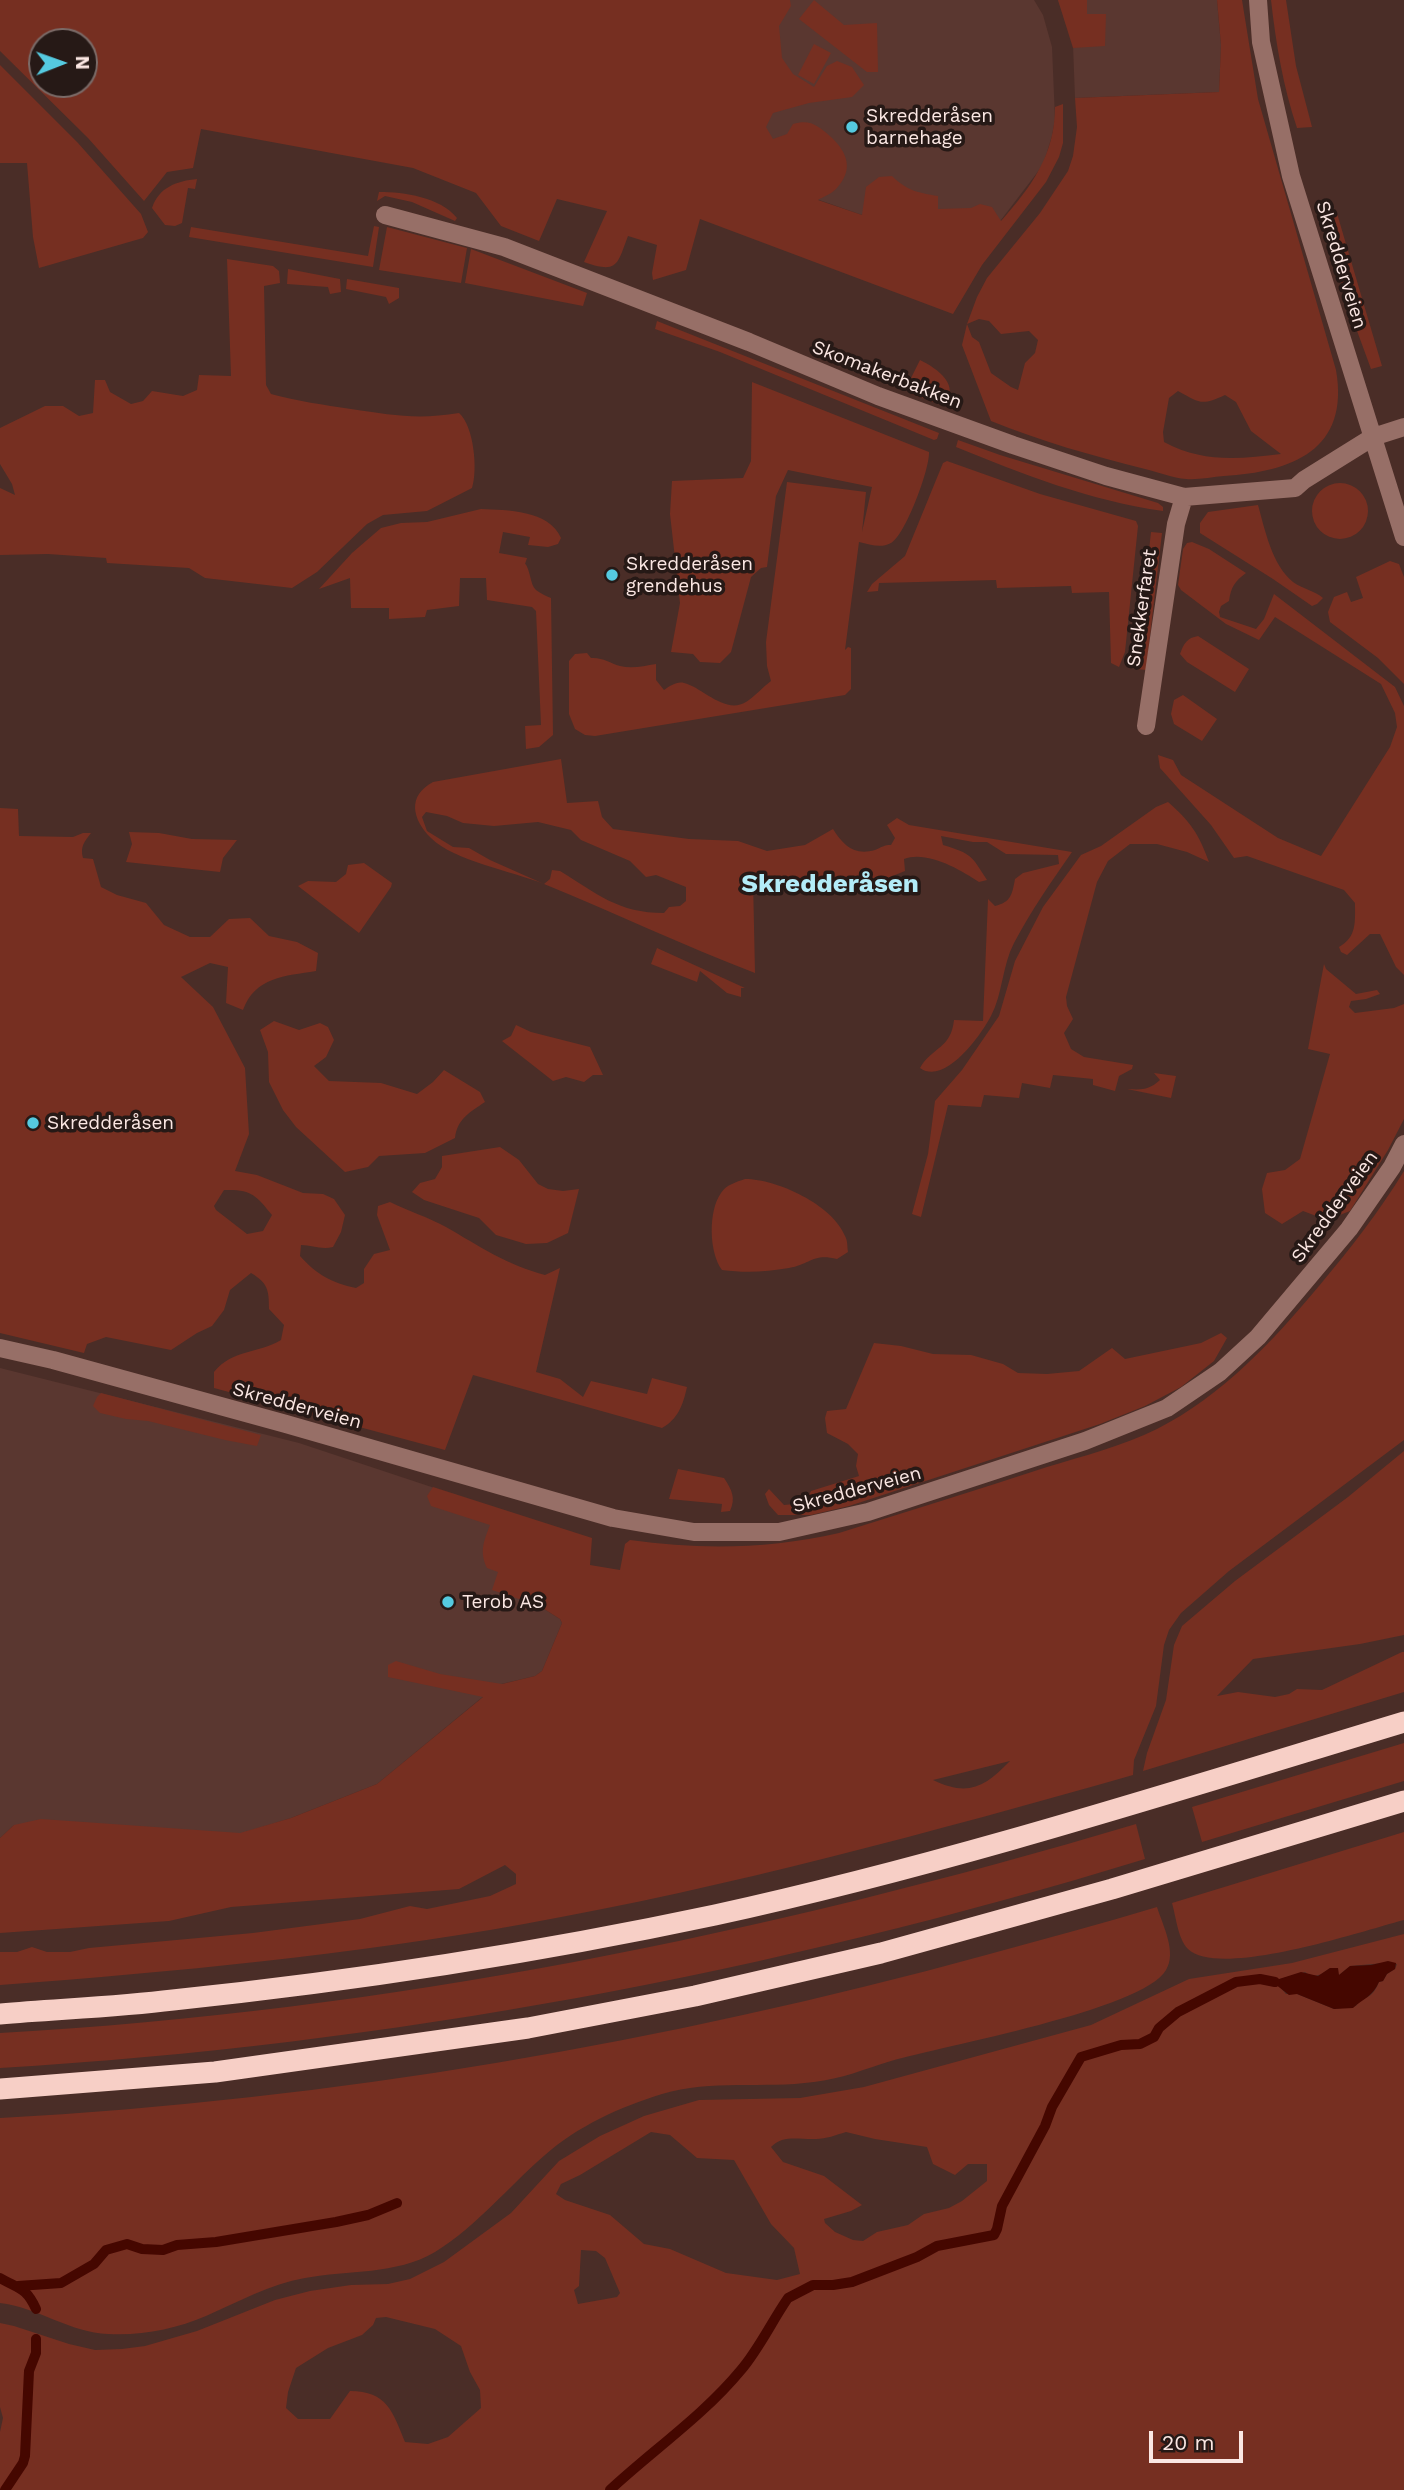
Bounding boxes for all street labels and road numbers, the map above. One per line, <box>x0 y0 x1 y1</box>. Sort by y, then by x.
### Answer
street label: Skredderveien <box>1311 198 1371 332</box>
street label: Skomakerbakken <box>809 336 965 414</box>
street label: Snekkerfaret <box>1122 548 1162 668</box>
street label: Skredderveien <box>1287 1147 1383 1267</box>
street label: Skredderveien <box>230 1378 364 1434</box>
street label: Skredderveien <box>790 1462 924 1518</box>

